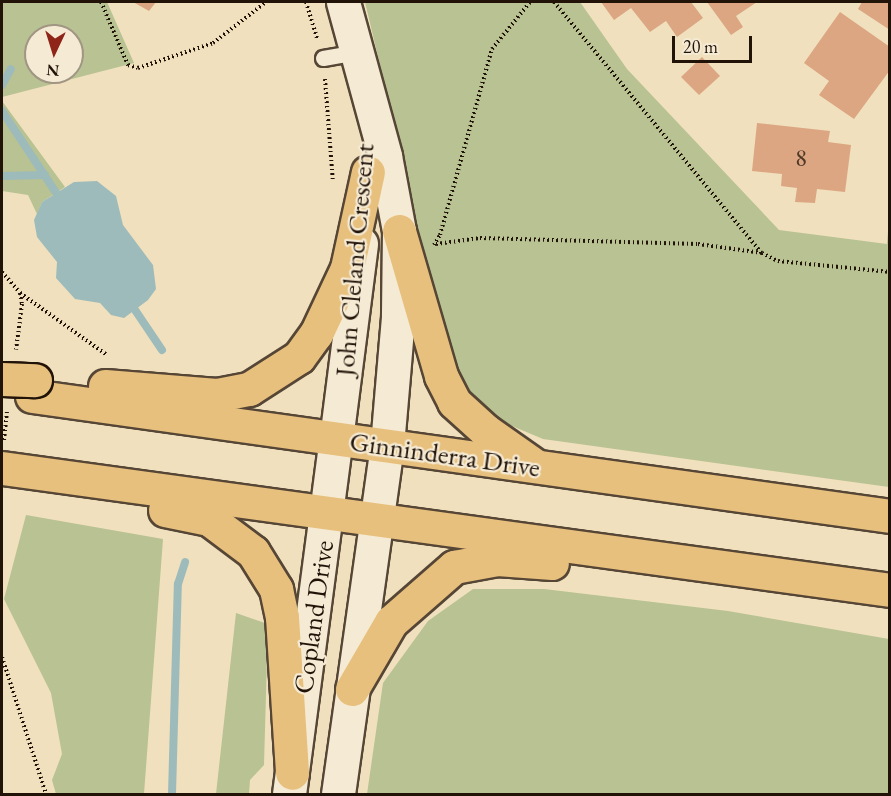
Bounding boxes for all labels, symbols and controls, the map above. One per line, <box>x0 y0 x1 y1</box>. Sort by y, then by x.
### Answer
north arrow <box>24 24 84 84</box>
scale bar <box>675 24 754 62</box>
text: 20 m <box>683 35 718 58</box>
text: N <box>46 60 60 81</box>
street label: John Cleland Crescent <box>328 142 380 378</box>
house number: 8 <box>795 144 807 172</box>
street label: Ginninderra Drive <box>348 425 542 483</box>
street label: Copland Drive <box>286 538 340 696</box>

